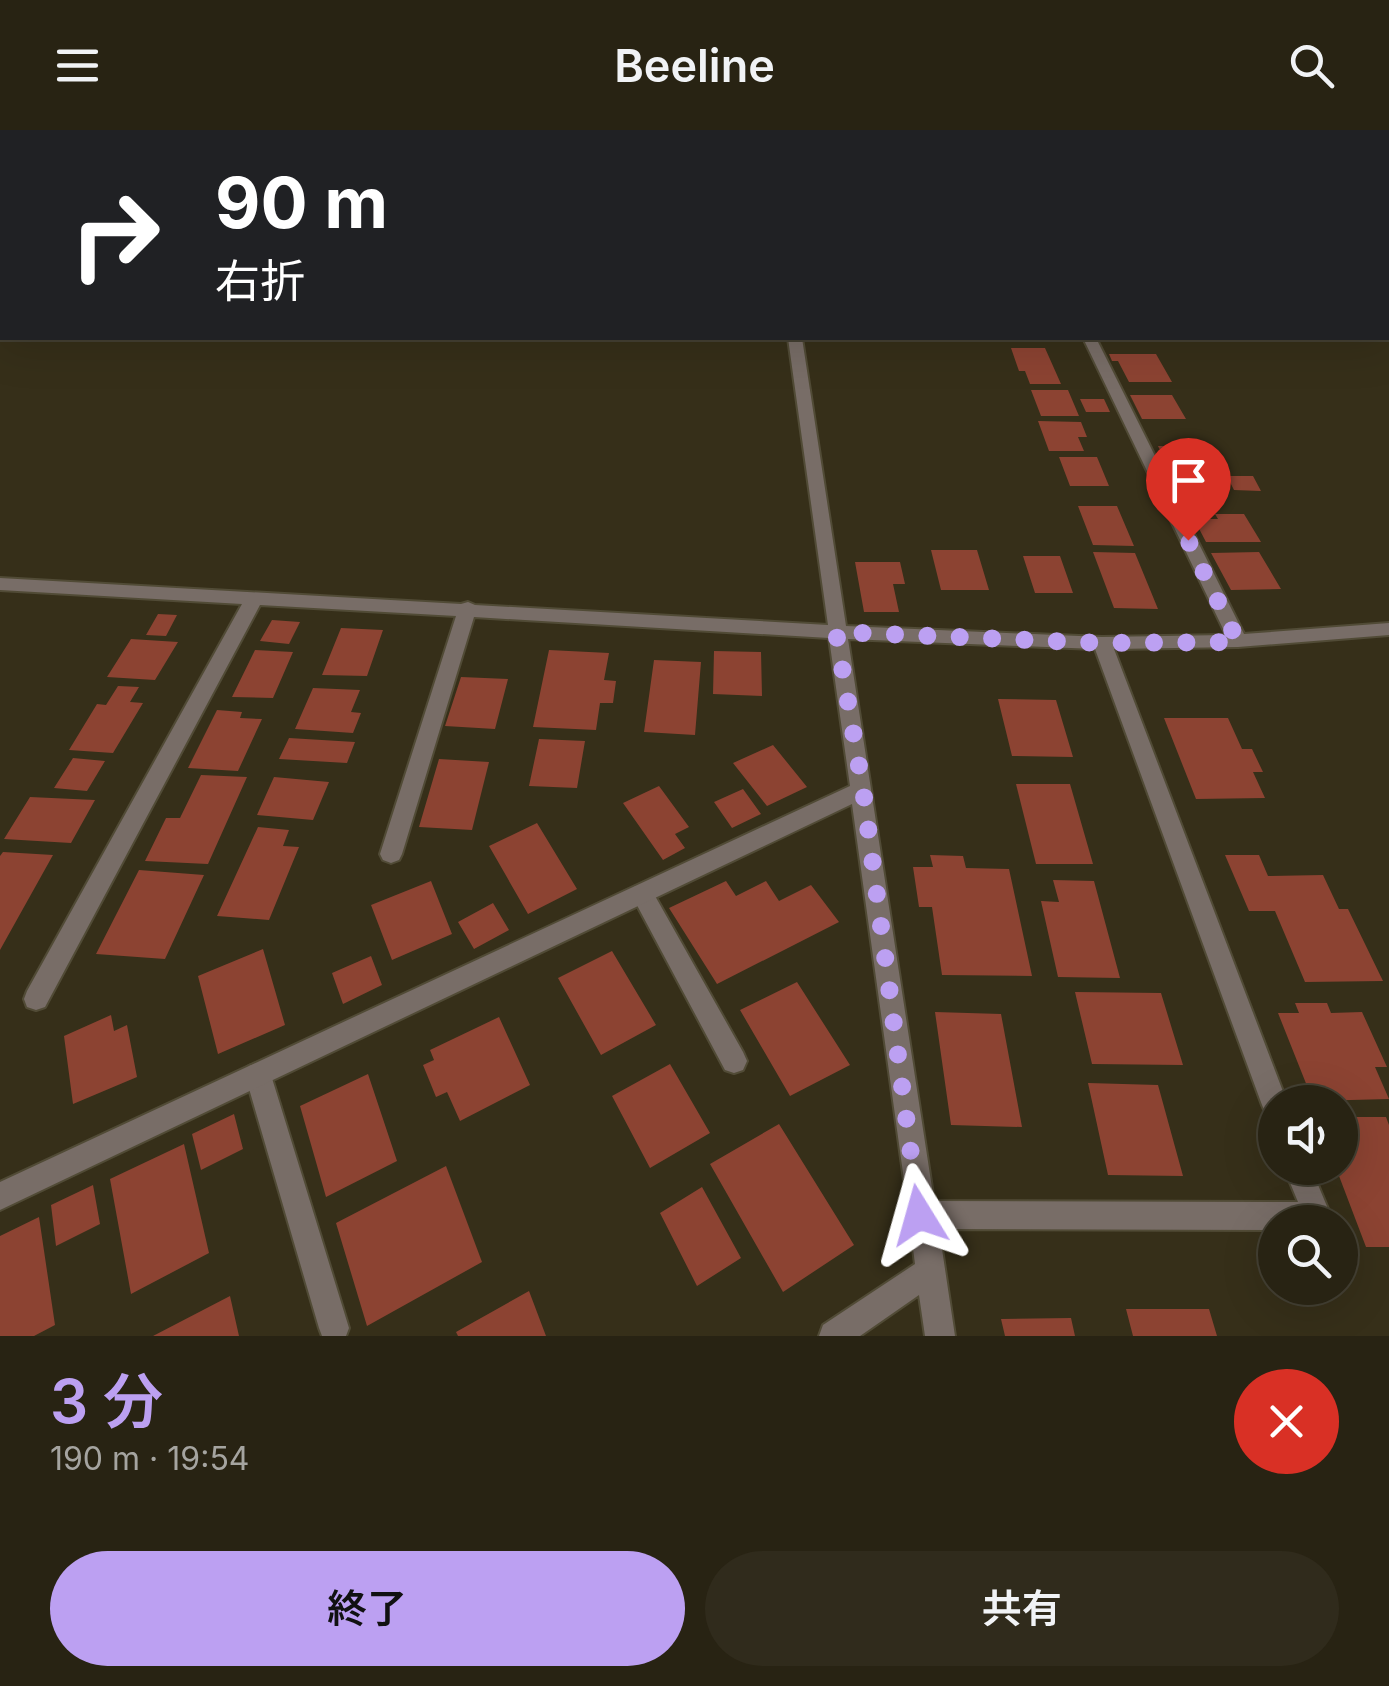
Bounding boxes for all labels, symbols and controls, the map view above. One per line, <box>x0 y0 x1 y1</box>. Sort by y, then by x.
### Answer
icon: menu <box>50 38 105 93</box>
text: Beeline <box>614 38 775 93</box>
icon: search <box>1284 38 1339 93</box>
text: 90 m <box>215 160 388 245</box>
icon: right <box>50 170 180 300</box>
text: 右折 <box>215 253 305 308</box>
pin <box>1146 438 1231 541</box>
icon: arrive <box>1161 453 1216 508</box>
map controls <box>1258 1085 1358 1305</box>
button: sound <box>1258 1085 1358 1185</box>
position arrow <box>867 1163 971 1267</box>
button: search <box>1258 1205 1358 1305</box>
text: 3 分 <box>50 1365 163 1437</box>
button: close <box>1234 1369 1339 1474</box>
text: 190 m · 19:54 <box>50 1439 250 1478</box>
button: 終了 <box>50 1551 685 1666</box>
button: 共有 <box>705 1551 1339 1666</box>

